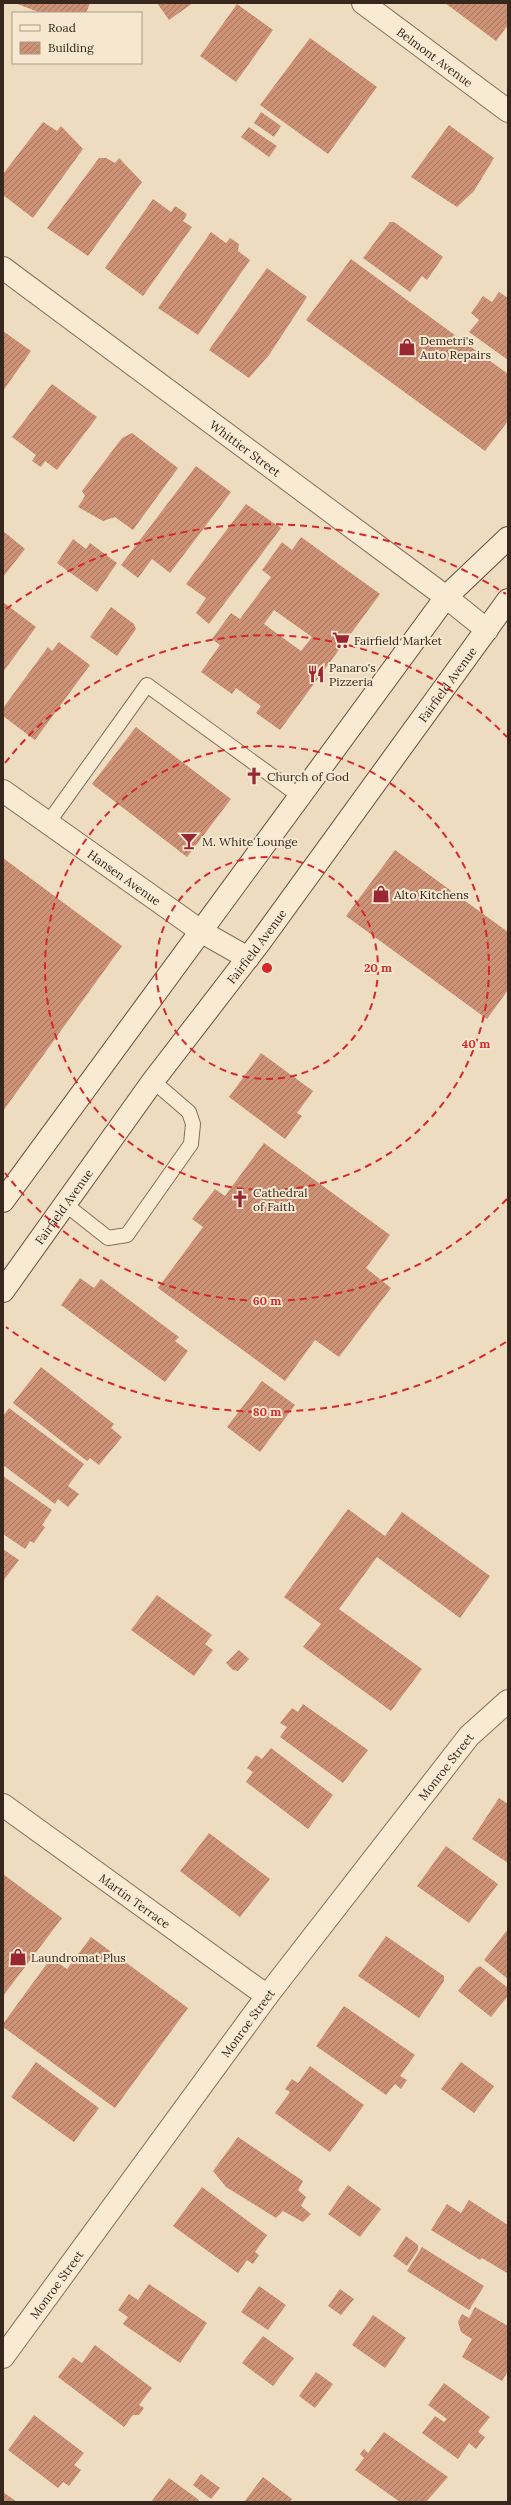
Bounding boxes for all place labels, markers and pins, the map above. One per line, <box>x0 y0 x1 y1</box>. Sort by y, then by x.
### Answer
place label: Demetri's Auto Repairs <box>419 333 491 362</box>
shop icon: Demetri's Auto Repairs <box>397 337 417 357</box>
supermarket icon: Fairfield Market <box>331 630 351 650</box>
place label: Fairfield Market <box>354 633 443 648</box>
place label: Panaro's Pizzeria <box>329 660 376 689</box>
restaurant icon: Panaro's Pizzeria <box>306 664 326 684</box>
church icon: Church of God <box>244 766 264 786</box>
place label: Church of God <box>267 769 349 784</box>
bar icon: M. White Lounge <box>179 831 199 851</box>
place label: M. White Lounge <box>202 834 298 849</box>
shop icon: Alto Kitchens <box>371 884 391 904</box>
place label: Alto Kitchens <box>393 887 469 902</box>
centre of rings <box>260 961 274 975</box>
place label: Cathedral of Faith <box>253 1185 308 1214</box>
church icon: Cathedral of Faith <box>230 1189 250 1209</box>
shop icon: Laundromat Plus <box>8 1947 28 1967</box>
place label: Laundromat Plus <box>31 1950 126 1965</box>

